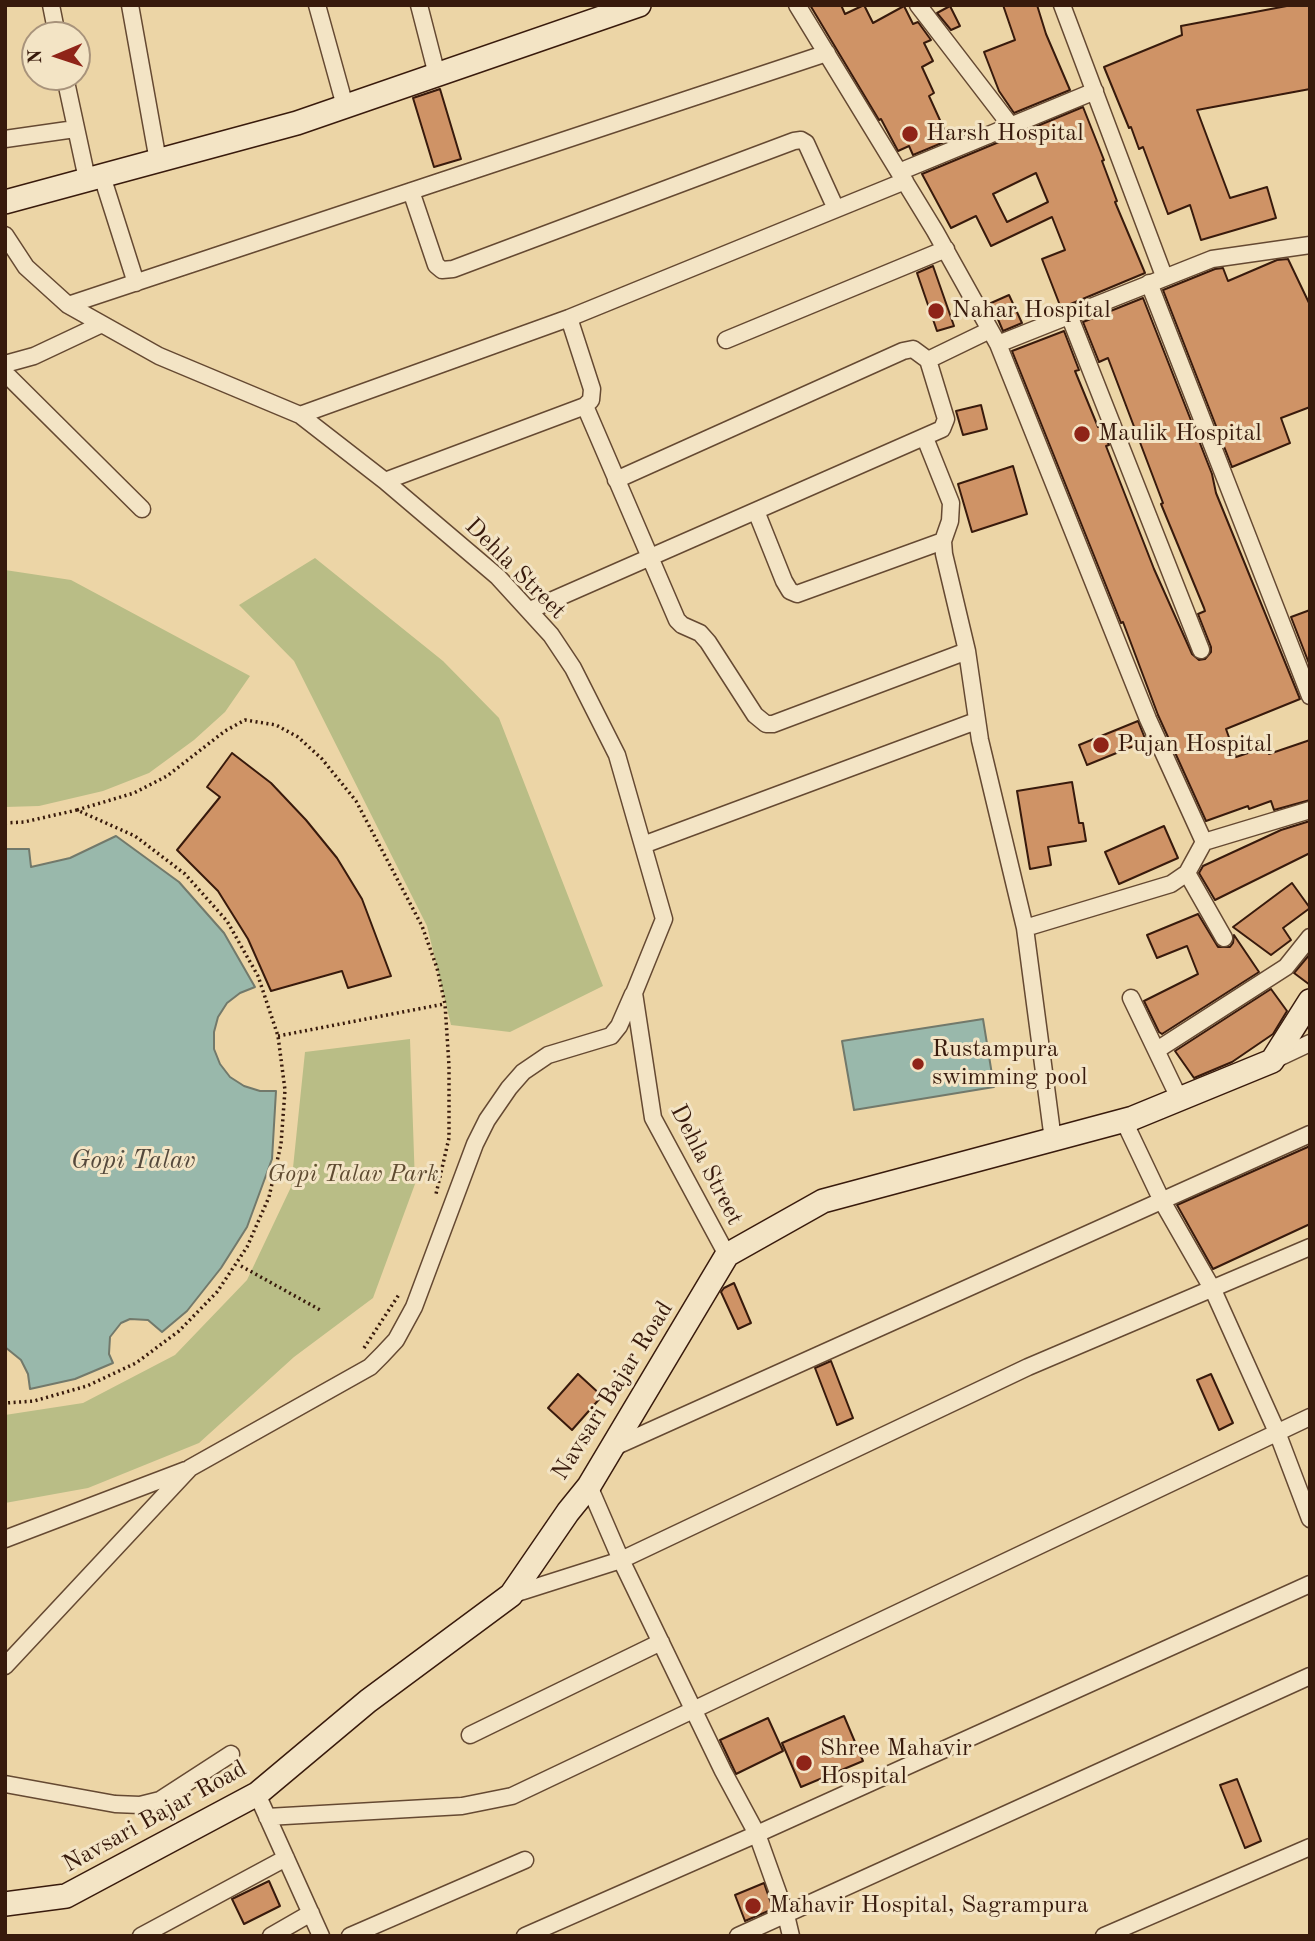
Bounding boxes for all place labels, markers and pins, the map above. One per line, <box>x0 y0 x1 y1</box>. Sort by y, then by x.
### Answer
place label: Harsh Hospital <box>926 120 1084 148</box>
marker: Harsh Hospital <box>900 124 920 144</box>
place label: Nahar Hospital <box>952 297 1111 325</box>
marker: Nahar Hospital <box>926 301 946 321</box>
place label: Maulik Hospital <box>1098 420 1262 448</box>
marker: Maulik Hospital <box>1072 424 1092 444</box>
place label: Pujan Hospital <box>1117 731 1272 759</box>
marker: Pujan Hospital <box>1091 735 1111 755</box>
place label: Rustampura swimming pool <box>932 1036 1087 1092</box>
marker: Rustampura swimming pool <box>910 1056 926 1072</box>
place label: Shree Mahavir Hospital <box>820 1735 972 1791</box>
marker: Shree Mahavir Hospital <box>794 1753 814 1773</box>
place label: Mahavir Hospital, Sagrampura <box>769 1892 1089 1920</box>
marker: Mahavir Hospital, Sagrampura <box>743 1896 763 1916</box>

